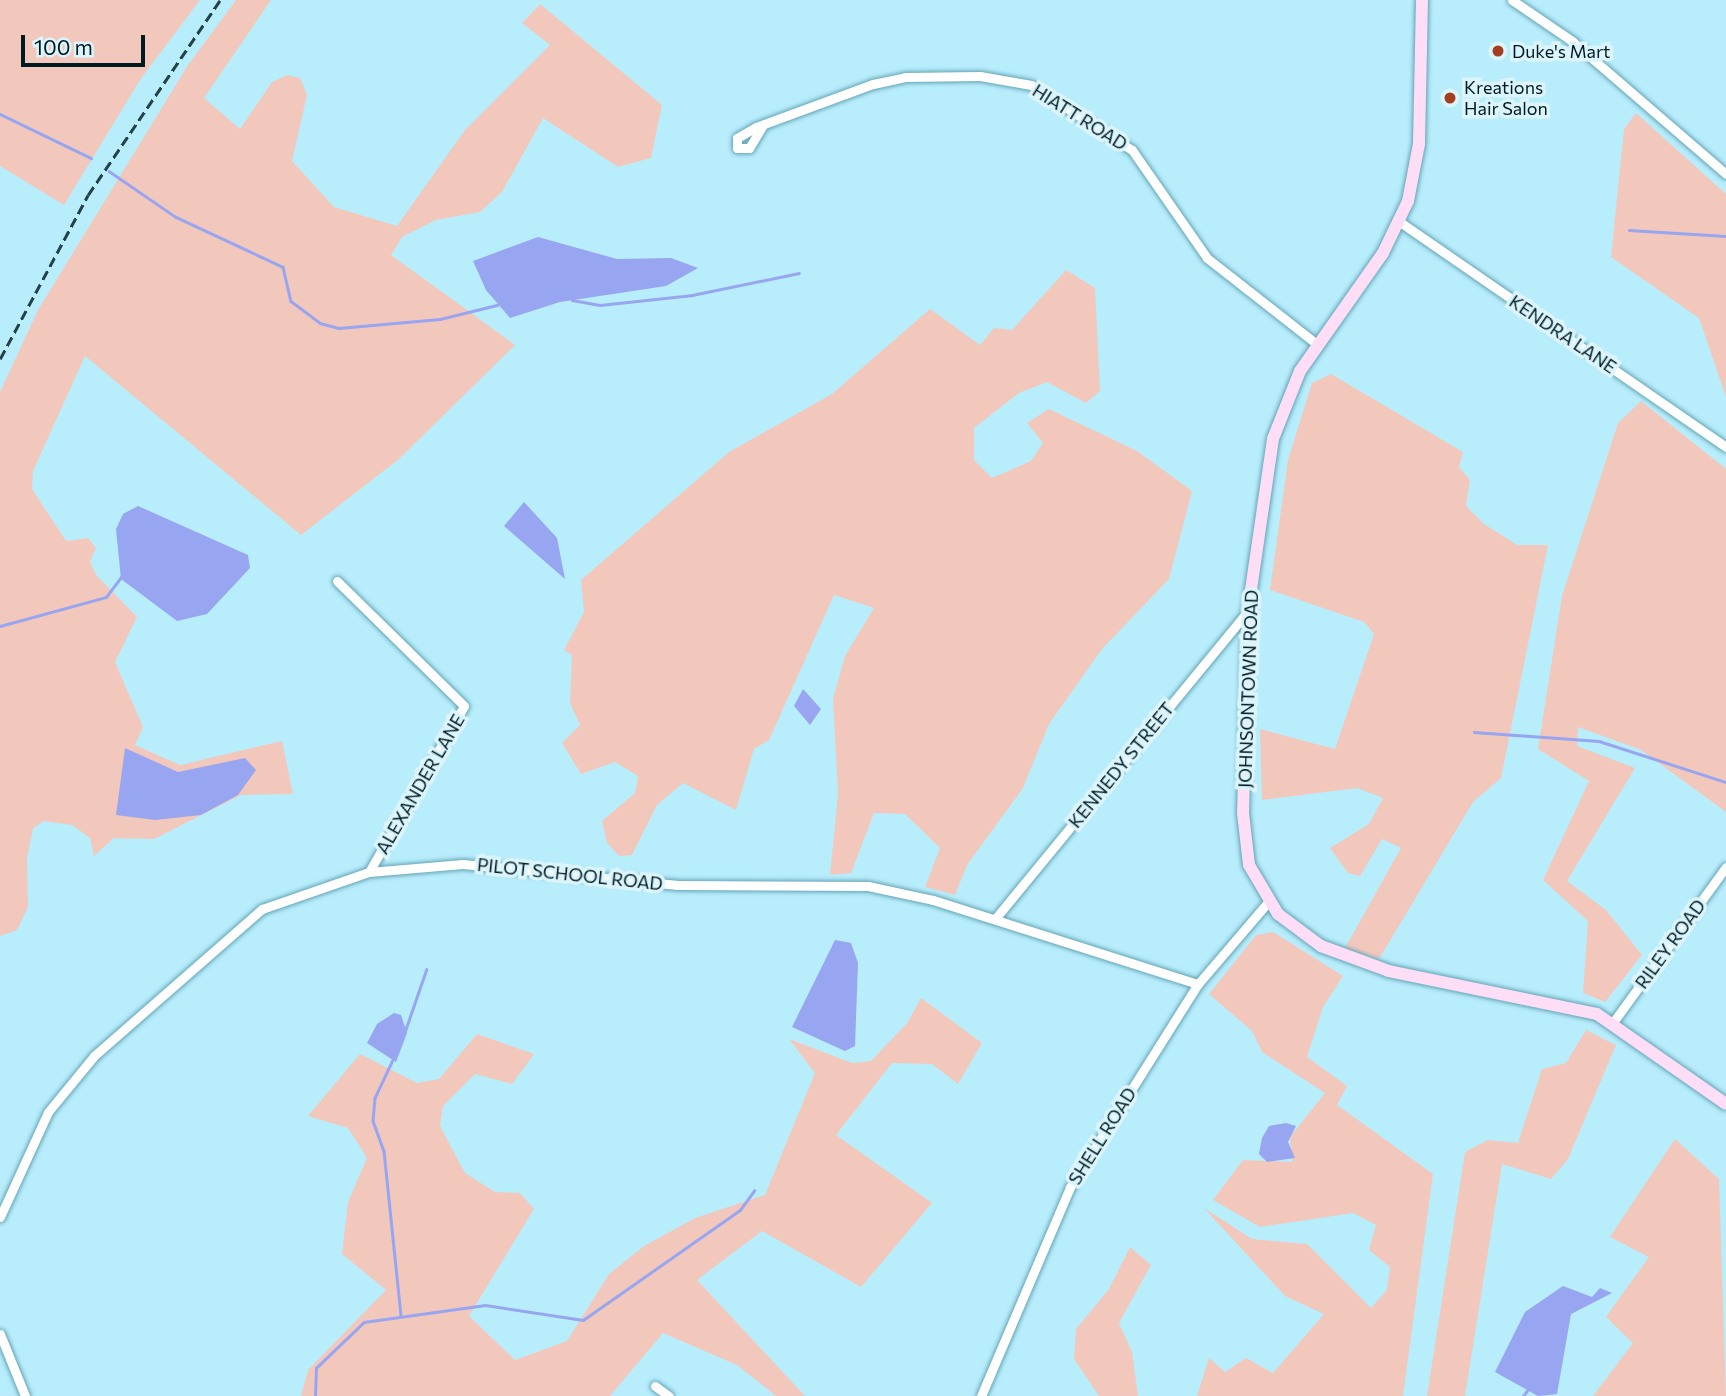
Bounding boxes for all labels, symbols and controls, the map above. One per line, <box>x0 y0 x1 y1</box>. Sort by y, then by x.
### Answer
scale bar <box>24 21 149 65</box>
text: 100 m <box>34 34 93 59</box>
place label: Duke's Mart <box>1512 40 1610 62</box>
marker: Duke's Mart <box>1490 43 1506 59</box>
place label: Kreations Hair Salon <box>1464 77 1548 119</box>
street label: HIATT ROAD <box>1029 79 1131 155</box>
marker: Kreations Hair Salon <box>1442 90 1458 106</box>
street label: KENDRA LANE <box>1505 290 1621 378</box>
street label: JOHNSONTOWN ROAD <box>1234 590 1262 788</box>
street label: KENNEDY STREET <box>1064 698 1178 832</box>
street label: ALEXANDER LANE <box>371 710 469 858</box>
street label: PILOT SCHOOL ROAD <box>476 854 664 894</box>
street label: RILEY ROAD <box>1630 895 1710 993</box>
street label: SHELL ROAD <box>1064 1083 1140 1189</box>

